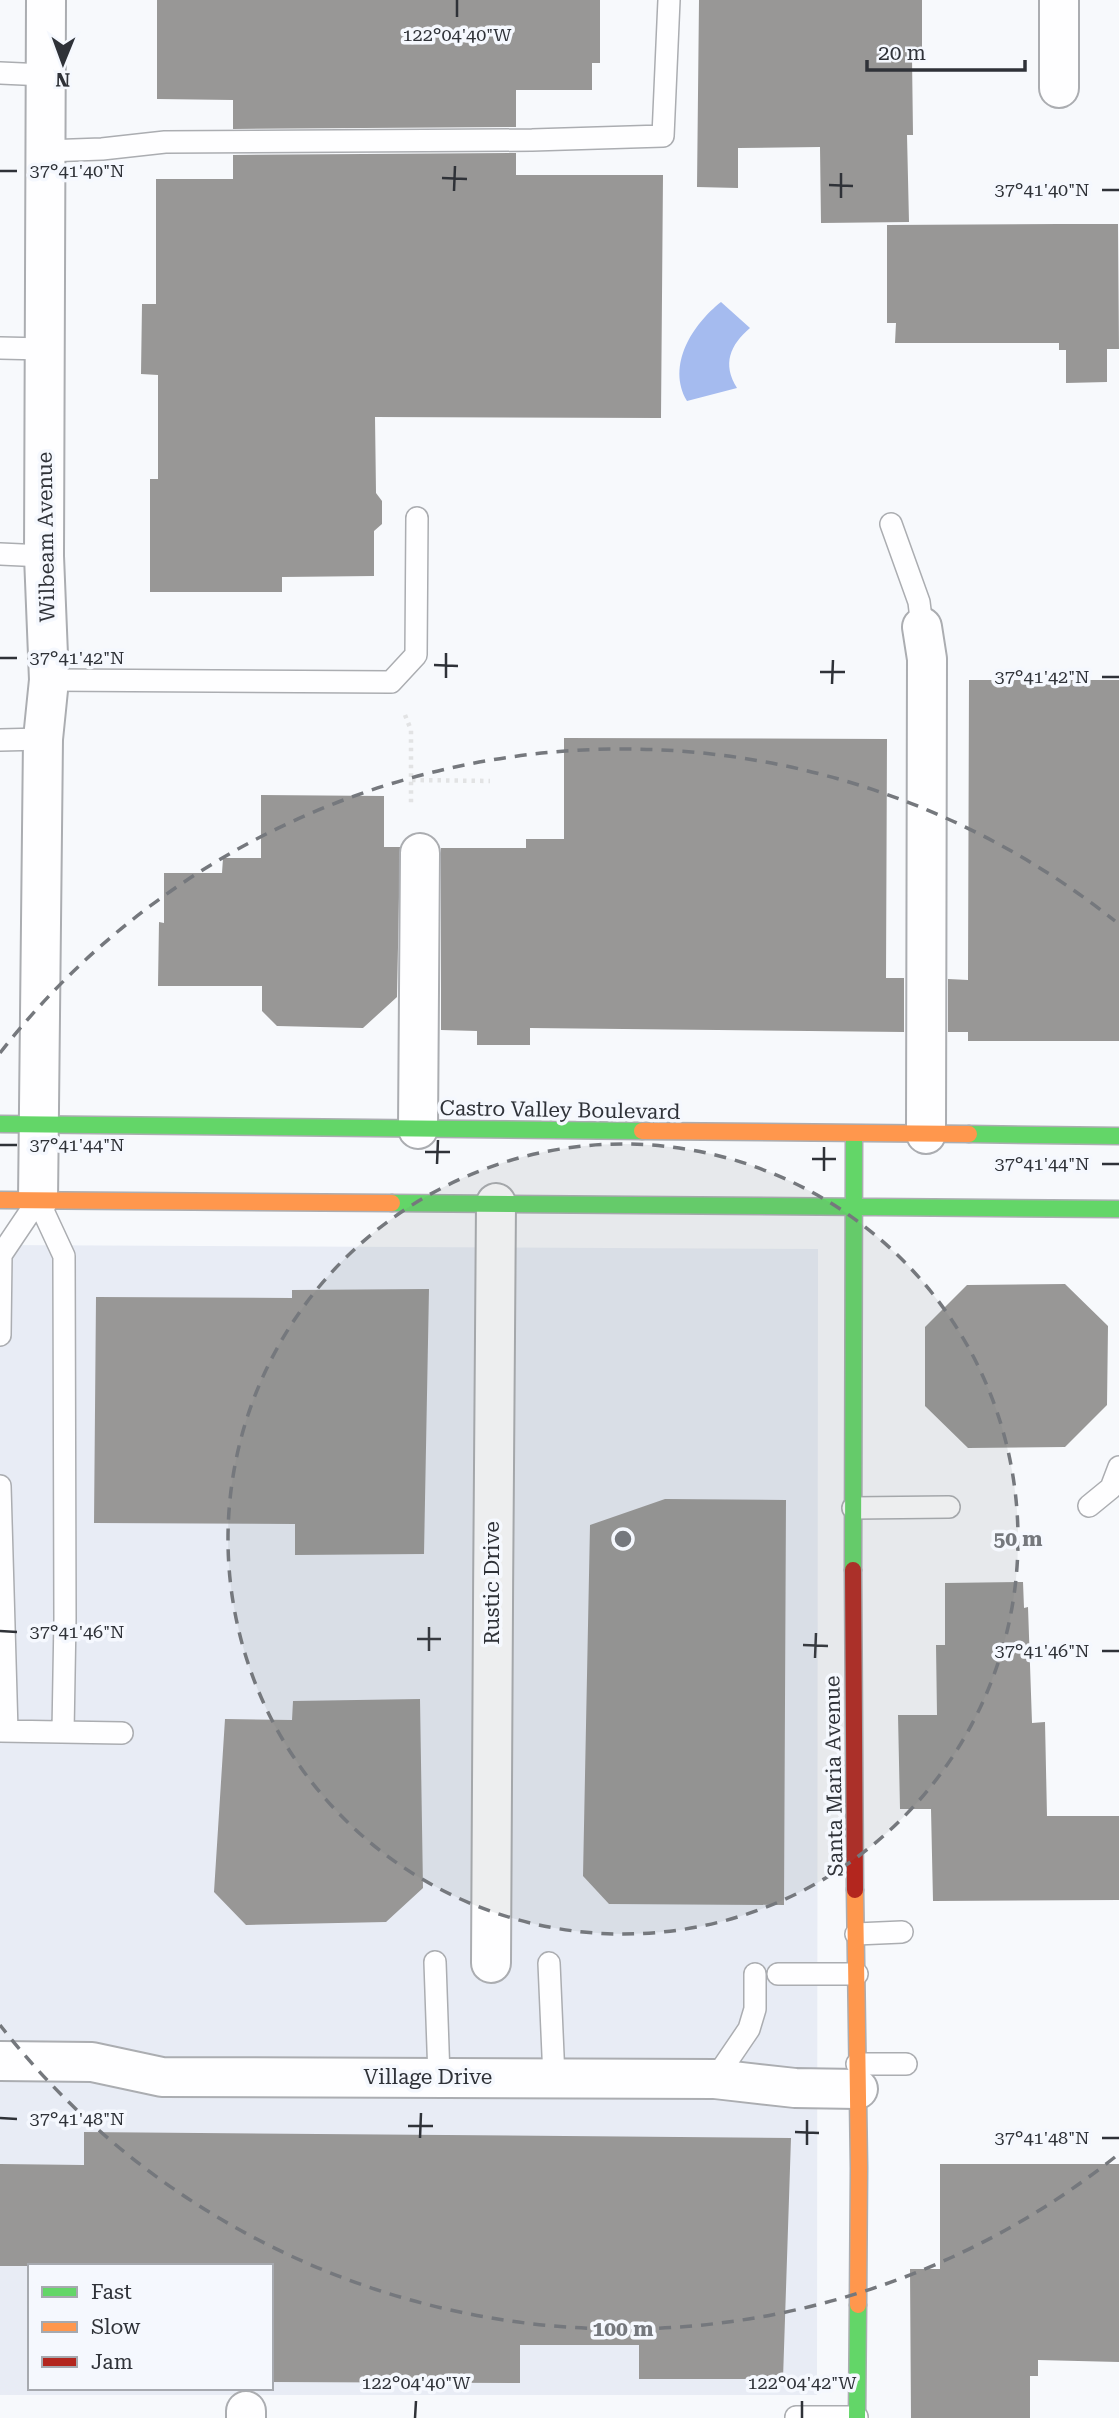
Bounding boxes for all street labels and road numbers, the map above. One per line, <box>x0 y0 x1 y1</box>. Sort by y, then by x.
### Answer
street label: Wilbeam Avenue <box>33 452 59 622</box>
street label: Castro Valley Boulevard <box>440 1096 681 1124</box>
street label: Rustic Drive <box>480 1521 504 1645</box>
street label: Santa Maria Avenue <box>820 1675 848 1877</box>
street label: Village Drive <box>364 2065 492 2089</box>

